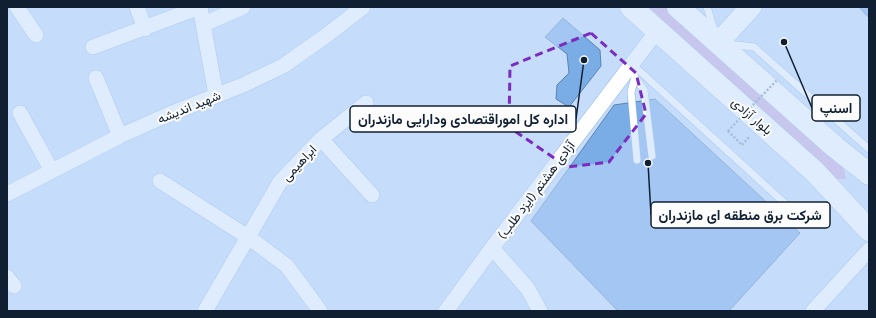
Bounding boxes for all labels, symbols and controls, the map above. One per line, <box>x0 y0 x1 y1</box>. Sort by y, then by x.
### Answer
street label: شهید اندیشه <box>155 88 223 127</box>
street label: بلوار آزادی <box>728 94 776 139</box>
callout: اسنپ <box>812 95 860 121</box>
text: اسنپ <box>820 100 852 118</box>
callout: اداره کل اموراقتصادی ودارایی مازندران <box>350 106 576 132</box>
text: اداره کل اموراقتصادی ودارایی مازندران <box>358 111 568 128</box>
street label: آزادی هشتم (ایزد طلب) <box>494 137 579 243</box>
street label: ابراهیمی <box>279 142 320 185</box>
callout: شرکت برق منطقه ای مازندران <box>651 202 830 228</box>
text: شرکت برق منطقه ای مازندران <box>658 207 822 224</box>

